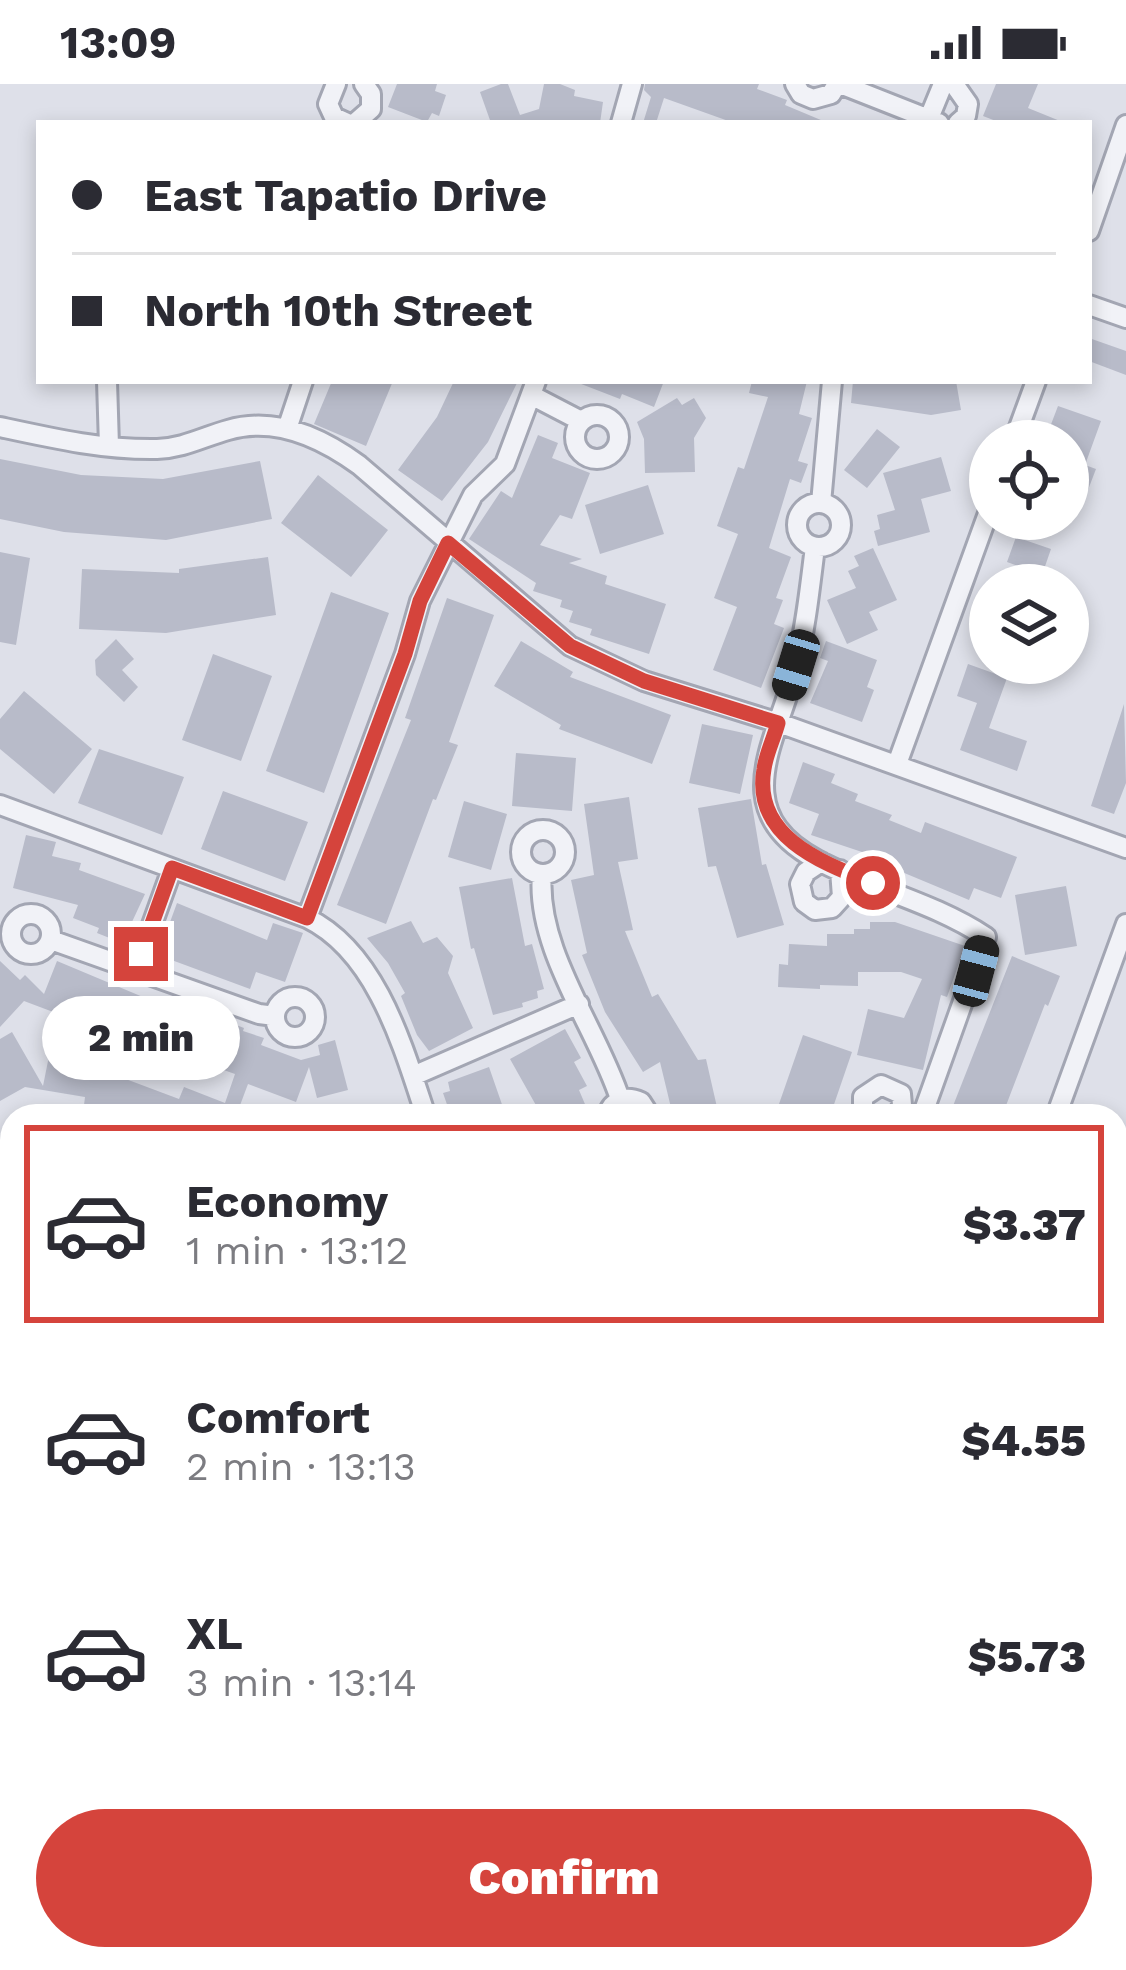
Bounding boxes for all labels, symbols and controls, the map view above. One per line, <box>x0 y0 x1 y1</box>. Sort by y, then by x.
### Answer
text: 13:09 <box>60 16 176 69</box>
text: East Tapatio Drive <box>144 169 547 222</box>
text: North 10th Street <box>144 284 532 337</box>
map controls <box>969 420 1089 684</box>
button: locate <box>969 420 1089 540</box>
button: layers <box>969 564 1089 684</box>
car <box>768 625 824 705</box>
route start <box>846 856 900 910</box>
route end <box>114 927 168 981</box>
car <box>949 932 1003 1010</box>
callout: 2 min <box>42 996 240 1080</box>
text: 2 min <box>88 1015 194 1060</box>
icon: car <box>42 1170 150 1278</box>
text: Economy <box>186 1175 388 1228</box>
text: $3.37 <box>963 1198 1086 1251</box>
text: 1 min · 13:12 <box>186 1228 408 1273</box>
icon: car <box>42 1386 150 1494</box>
text: Comfort <box>186 1391 370 1444</box>
text: $4.55 <box>961 1414 1086 1467</box>
text: 2 min · 13:13 <box>186 1444 416 1489</box>
icon: car <box>42 1602 150 1710</box>
text: XL <box>186 1607 243 1660</box>
text: $5.73 <box>968 1630 1086 1683</box>
text: 3 min · 13:14 <box>186 1660 417 1705</box>
button: Confirm <box>36 1809 1092 1947</box>

